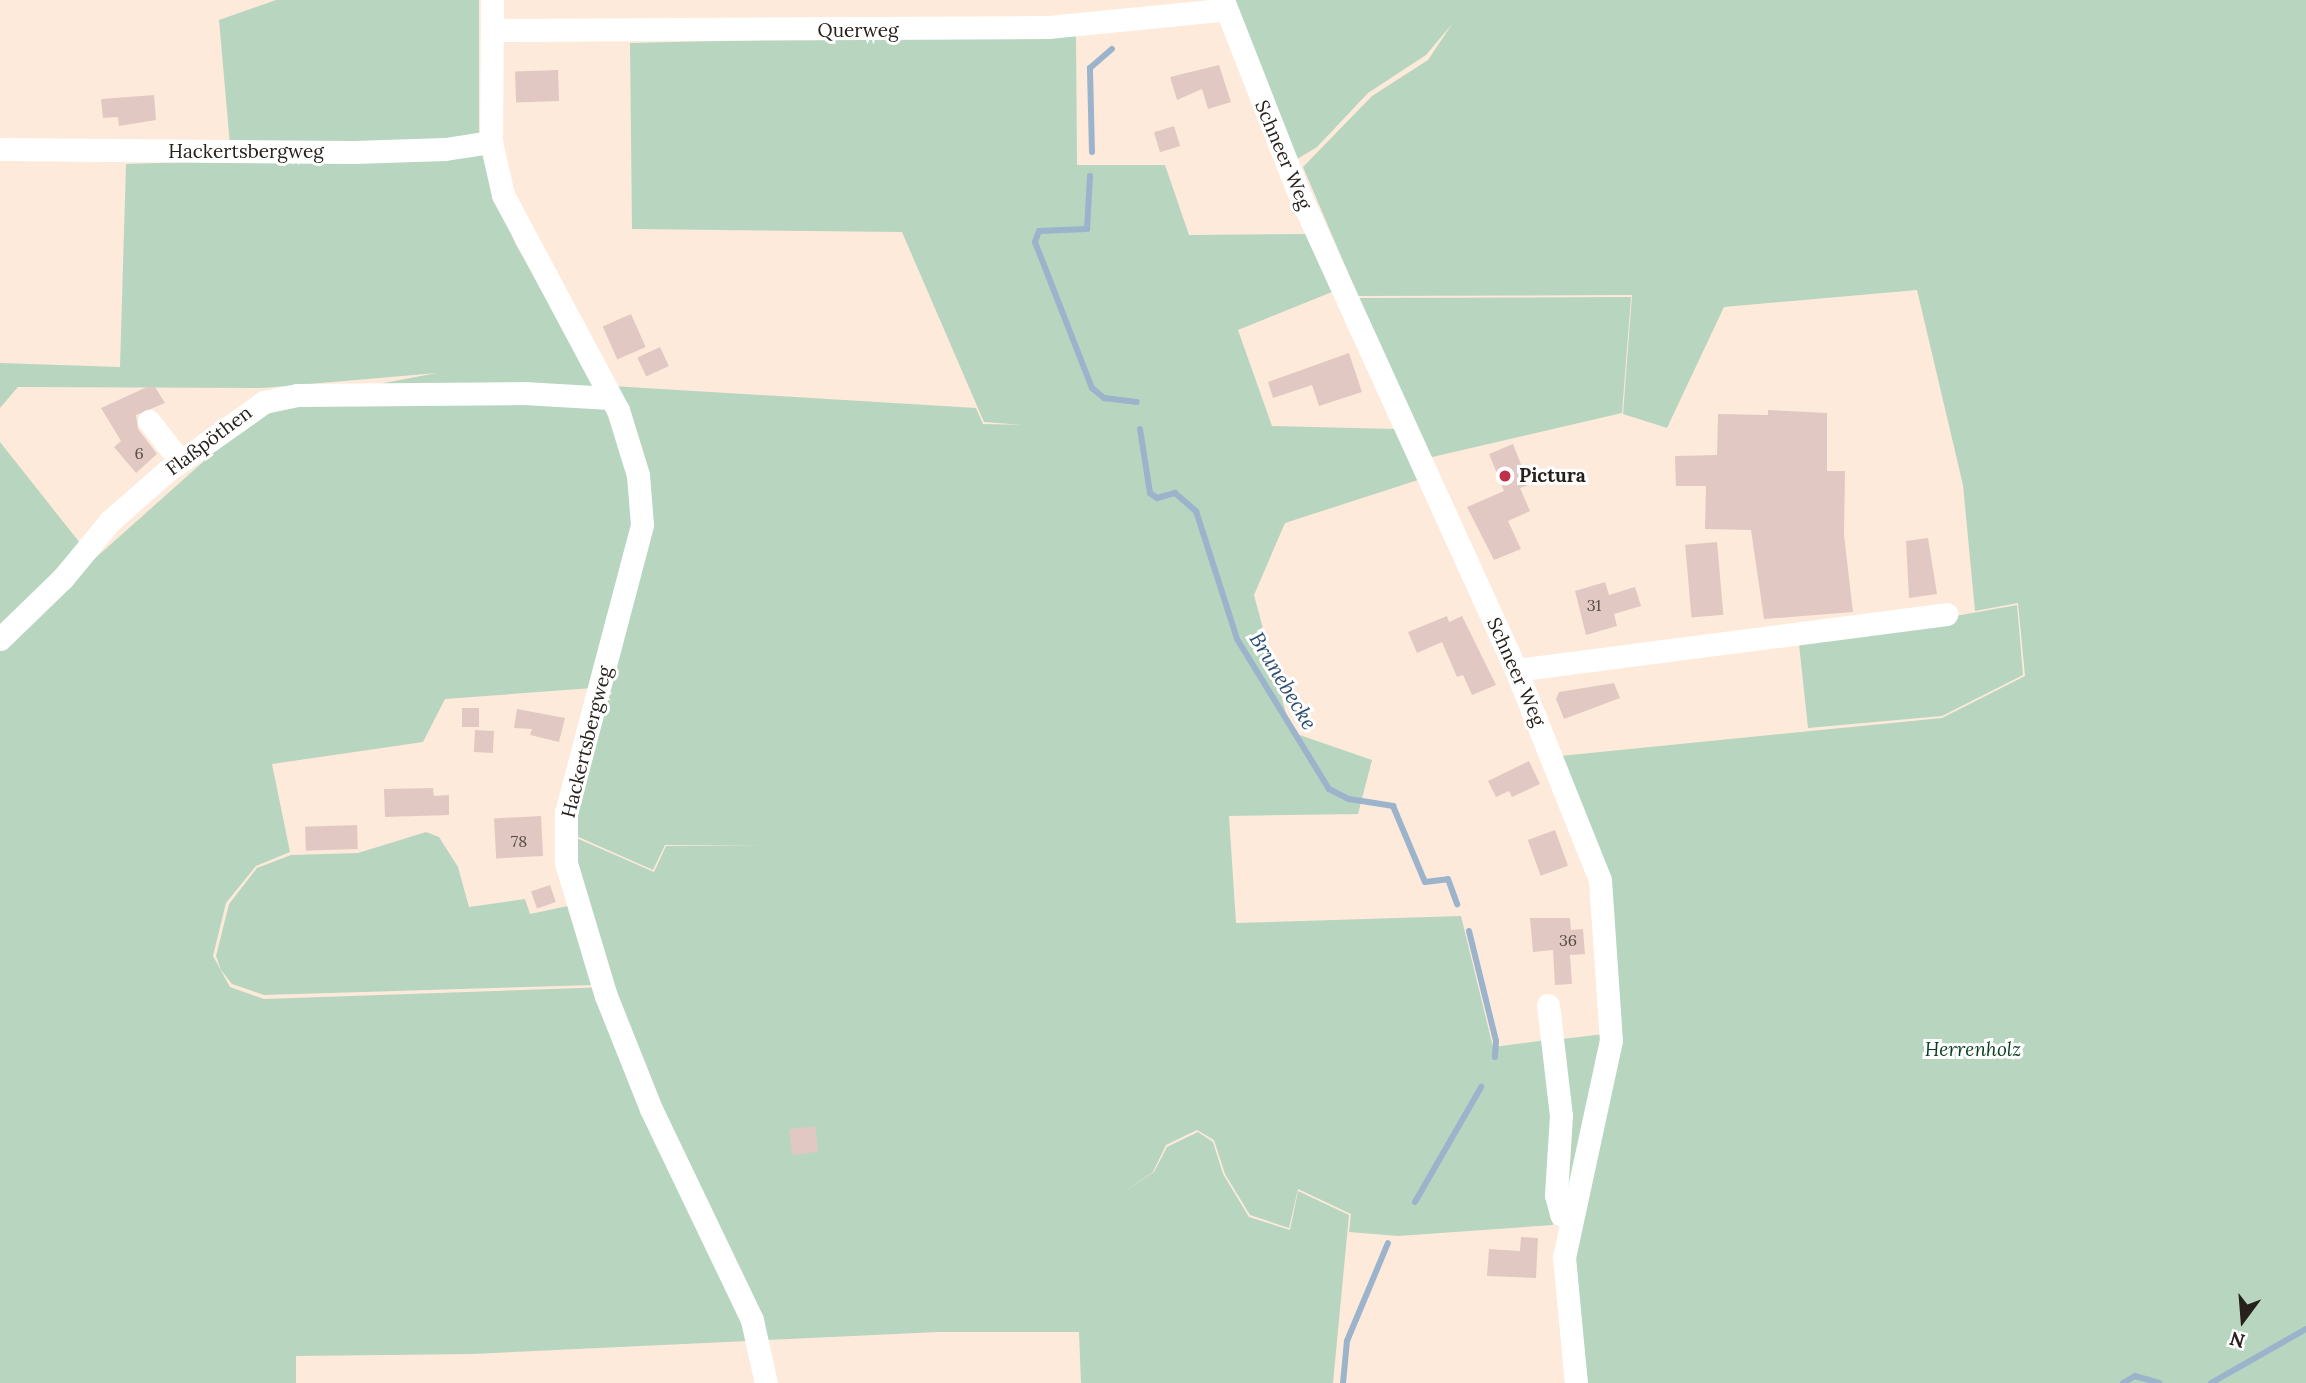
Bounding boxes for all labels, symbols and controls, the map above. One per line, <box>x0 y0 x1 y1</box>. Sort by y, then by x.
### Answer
street label: Querweg <box>818 20 898 42</box>
street label: Schneer Weg <box>1250 97 1316 213</box>
street label: Hackertsbergweg <box>168 141 324 163</box>
street label: Flaßpöthen <box>162 401 256 481</box>
house number: 6 <box>134 443 144 463</box>
place label: Pictura <box>1519 465 1586 487</box>
marker: Pictura <box>1497 468 1513 484</box>
house number: 31 <box>1587 595 1601 615</box>
street label: Schneer Weg <box>1482 614 1550 730</box>
water label: Brunebecke <box>1244 628 1322 734</box>
street label: Hackertsbergweg <box>557 664 617 820</box>
house number: 78 <box>511 831 527 851</box>
house number: 36 <box>1559 930 1577 950</box>
park label: Herrenholz <box>1925 1039 2021 1061</box>
north arrow <box>2208 1285 2278 1355</box>
text: N <box>2227 1327 2248 1354</box>

